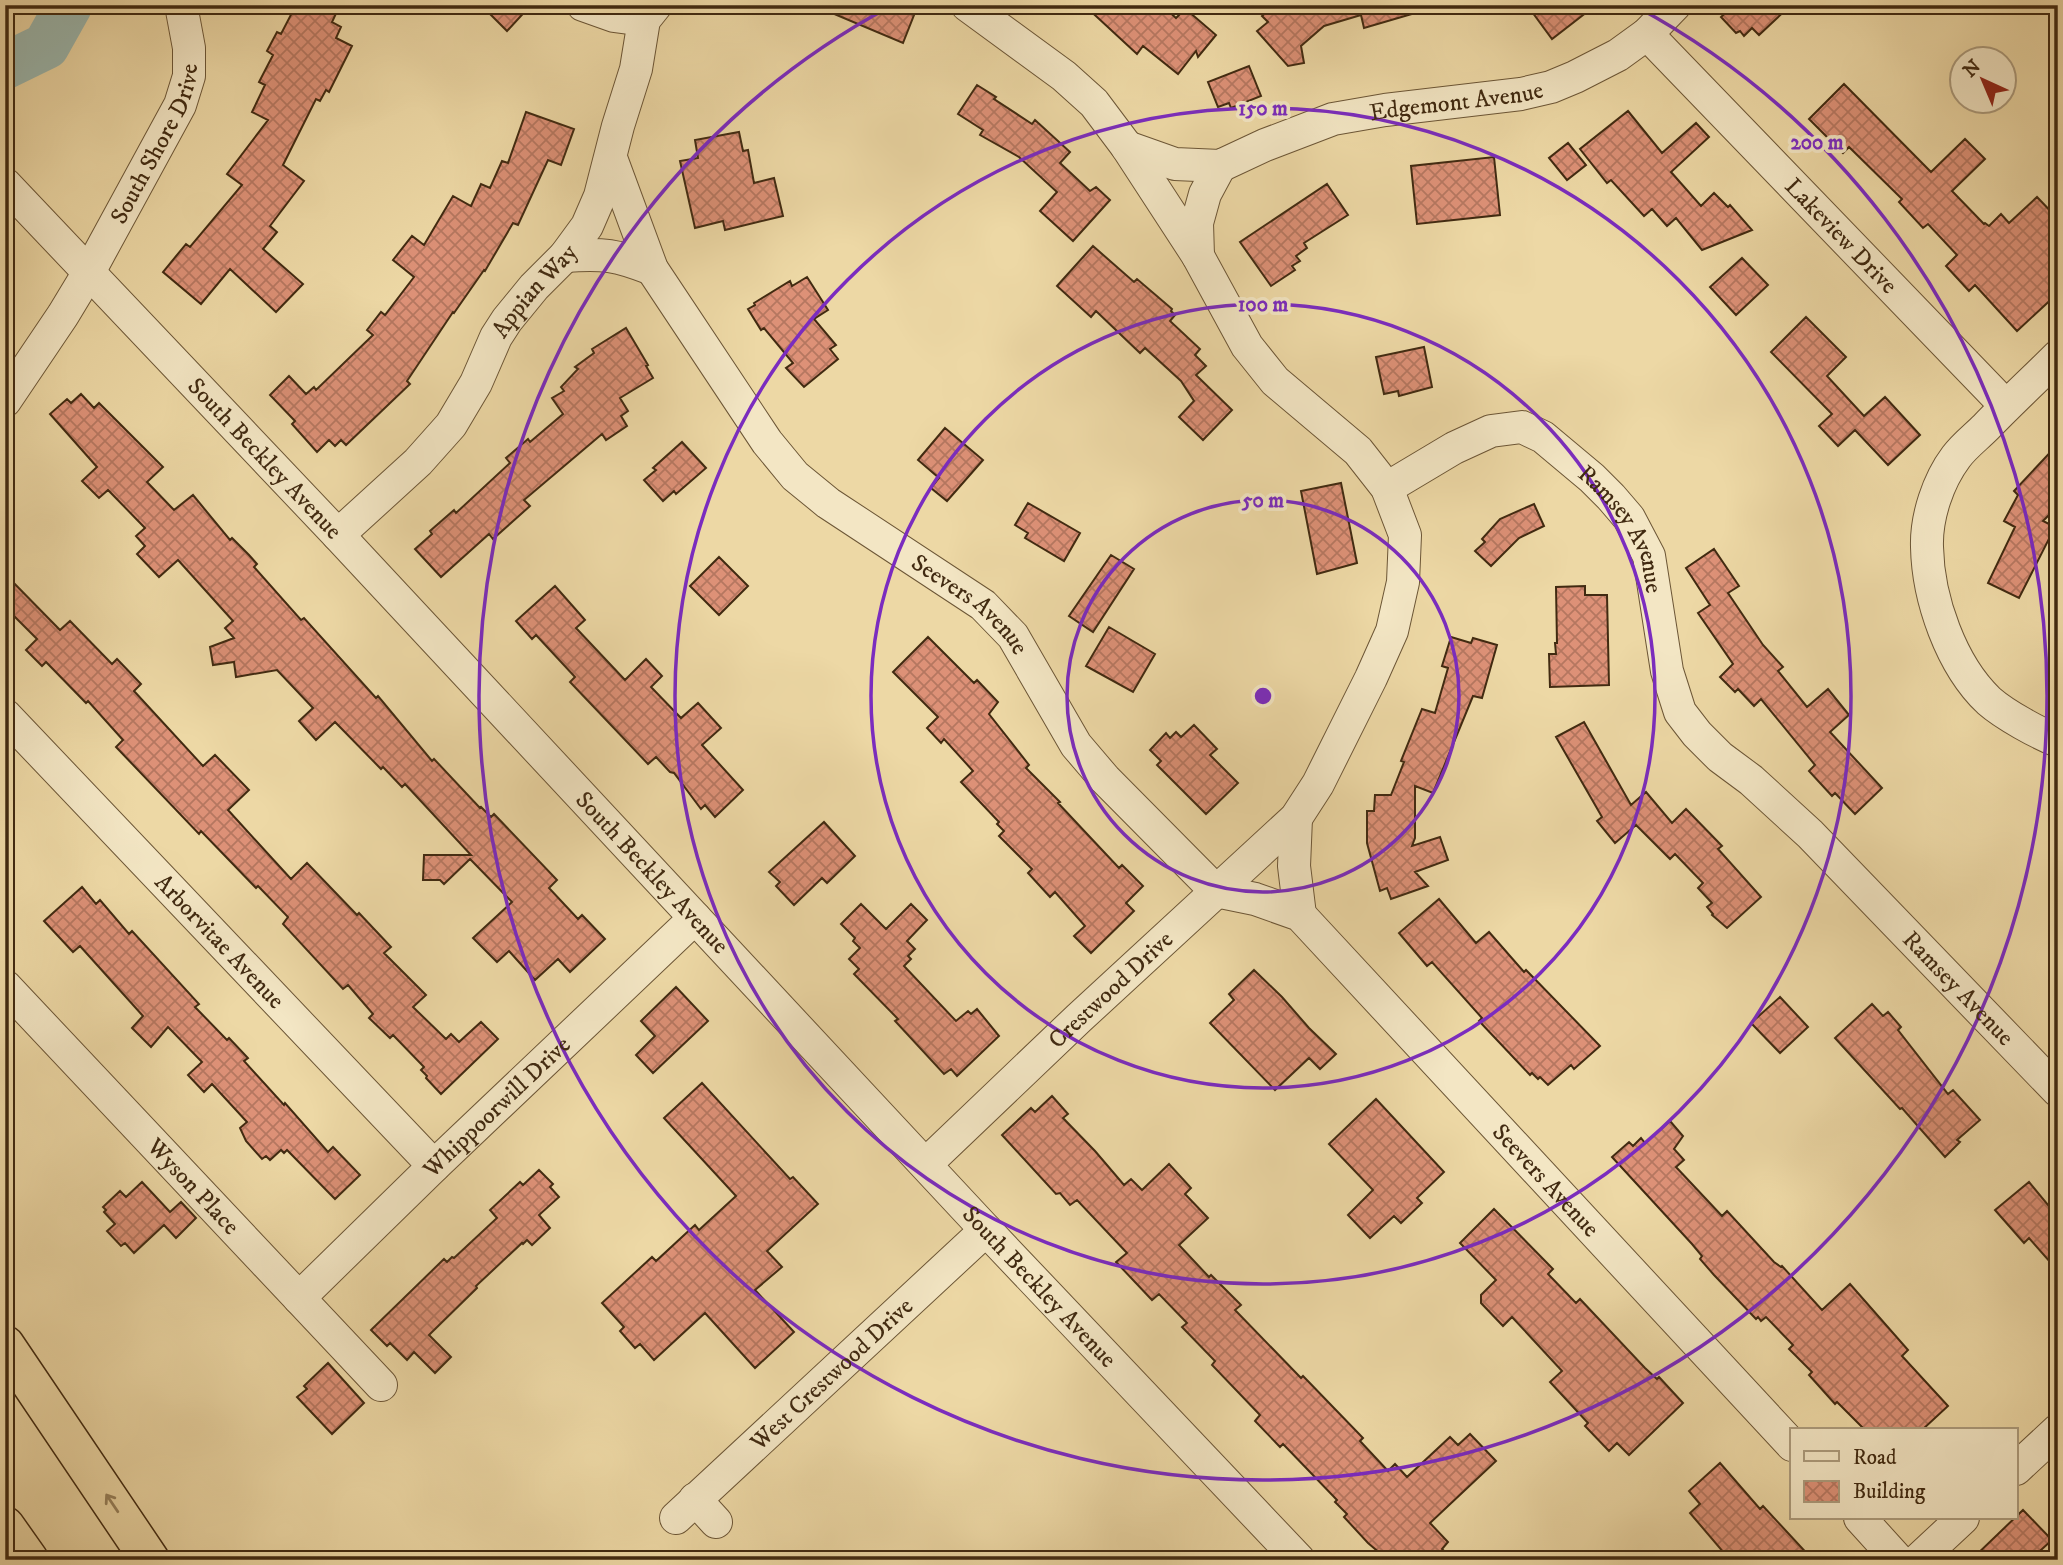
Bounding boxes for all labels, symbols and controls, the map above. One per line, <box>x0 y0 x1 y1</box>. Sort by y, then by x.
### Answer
north arrow <box>1948 46 2018 116</box>
text: N <box>1959 55 1986 83</box>
street label: South Shore Drive <box>104 64 205 229</box>
street label: Edgemont Avenue <box>1367 75 1546 128</box>
text: 150 m <box>1238 96 1288 122</box>
text: 200 m <box>1790 130 1844 156</box>
street label: Lakeview Drive <box>1778 172 1904 301</box>
street label: Appian Way <box>486 238 585 344</box>
text: 100 m <box>1238 292 1288 318</box>
street label: South Beckley Avenue <box>181 372 348 546</box>
street label: Ramsey Avenue <box>1572 459 1669 595</box>
text: 50 m <box>1241 488 1284 514</box>
street label: Seevers Avenue <box>905 548 1035 660</box>
centre of rings <box>1251 684 1275 708</box>
street label: South Beckley Avenue <box>569 785 735 961</box>
street label: Arborvitae Avenue <box>148 868 291 1016</box>
street label: Crestwood Drive <box>1042 925 1180 1055</box>
street label: Ramsey Avenue <box>1896 925 2020 1052</box>
street label: Whippoorwill Drive <box>416 1030 577 1185</box>
street label: Seevers Avenue <box>1485 1118 1605 1244</box>
street label: Wyson Place <box>140 1131 246 1241</box>
street label: South Beckley Avenue <box>955 1200 1123 1374</box>
street label: West Crestwood Drive <box>744 1291 920 1458</box>
legend <box>1790 1428 2018 1520</box>
text: Road <box>1853 1445 1897 1471</box>
text: Building <box>1853 1479 1926 1505</box>
one-way arrow <box>105 1494 119 1514</box>

